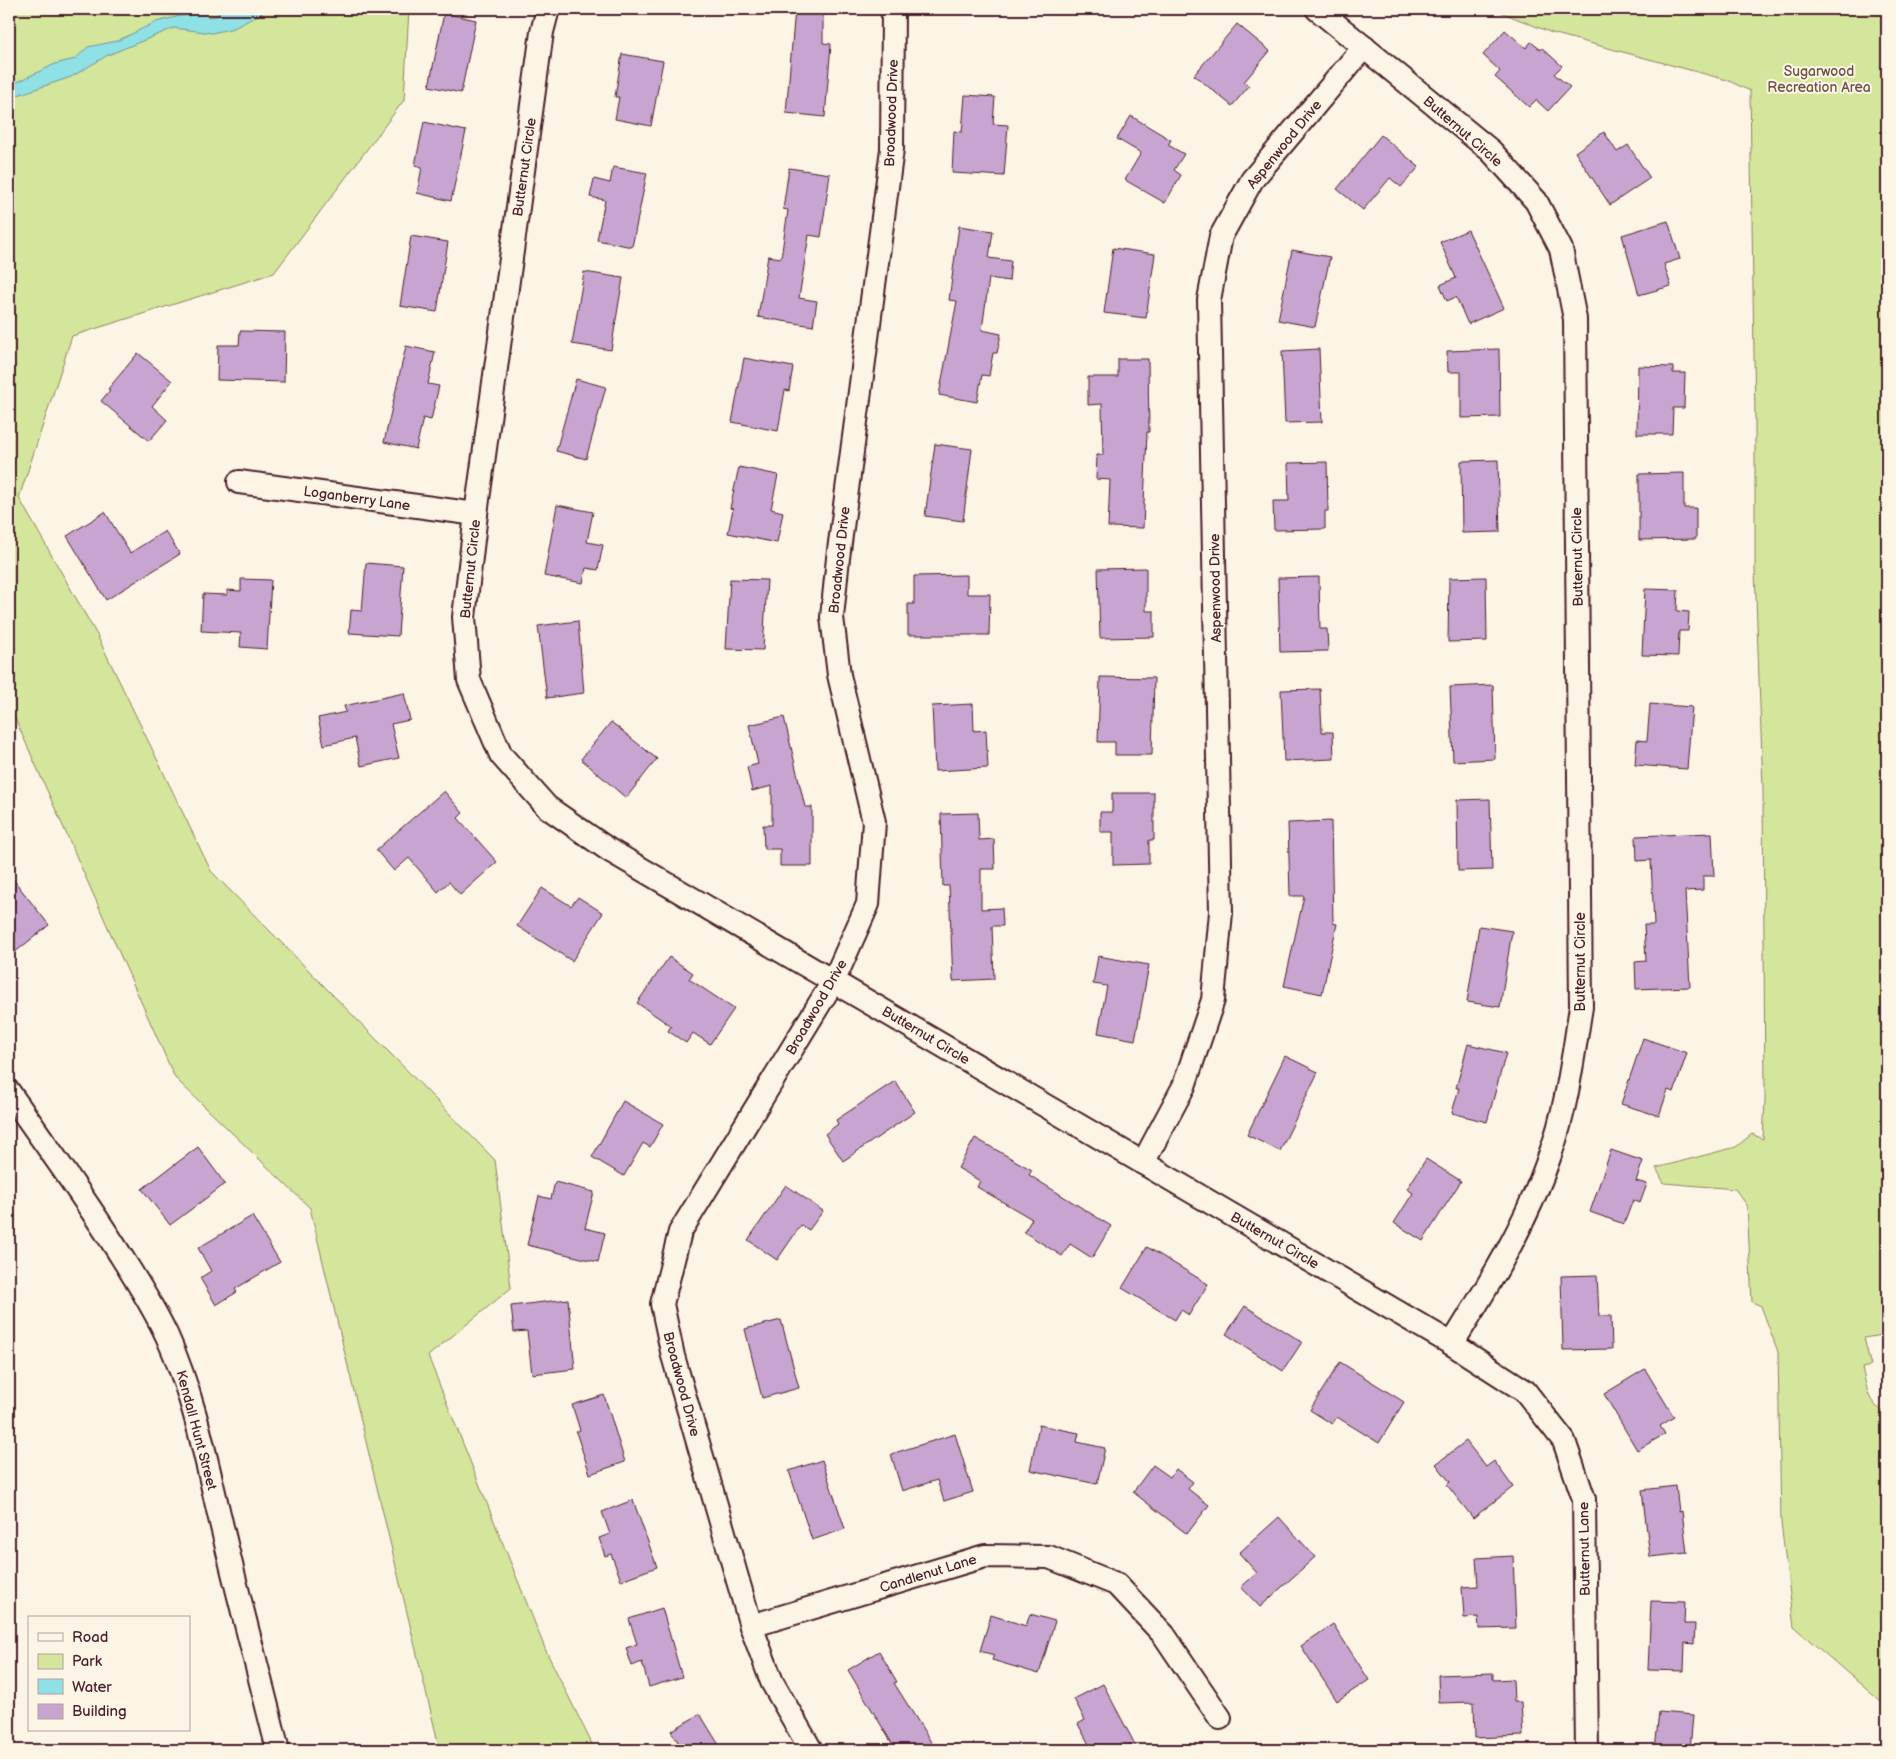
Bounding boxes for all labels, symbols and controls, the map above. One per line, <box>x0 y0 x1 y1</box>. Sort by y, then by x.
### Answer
street label: Broadwood Drive <box>881 59 902 167</box>
park label: Sugarwood Recreation Area <box>1767 63 1871 96</box>
street label: Butternut Circle <box>1420 92 1506 170</box>
street label: Aspenwood Drive <box>1243 97 1325 192</box>
street label: Butternut Circle <box>509 117 540 217</box>
street label: Loganberry Lane <box>302 483 411 514</box>
street label: Broadwood Drive <box>825 506 854 614</box>
street label: Butternut Circle <box>1568 507 1587 607</box>
street label: Butternut Circle <box>457 519 484 619</box>
street label: Aspenwood Drive <box>1206 533 1225 643</box>
street label: Butternut Circle <box>1572 912 1589 1012</box>
street label: Broadwood Drive <box>782 956 851 1058</box>
street label: Butternut Circle <box>879 1003 973 1068</box>
street label: Butternut Circle <box>1227 1208 1322 1273</box>
street label: Broadwood Drive <box>659 1330 704 1438</box>
street label: Kendall Hunt Street <box>172 1368 221 1493</box>
street label: Butternut Lane <box>1575 1502 1594 1596</box>
street label: Candlenut Lane <box>878 1551 979 1596</box>
legend <box>28 1616 190 1732</box>
text: Road <box>72 1628 108 1647</box>
text: Park <box>72 1652 103 1671</box>
text: Water <box>72 1678 112 1697</box>
text: Building <box>72 1702 127 1721</box>

